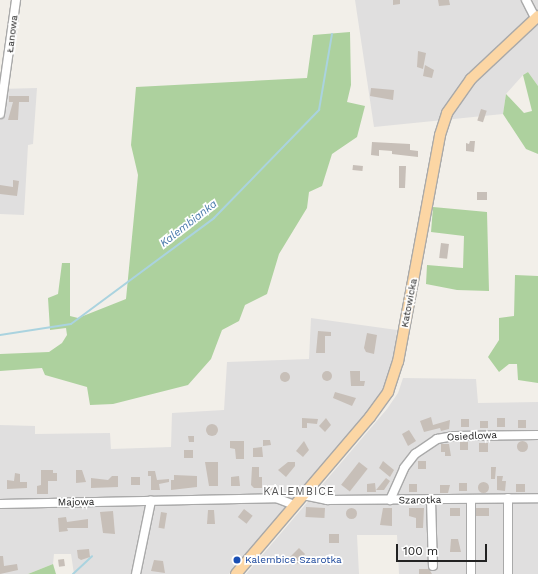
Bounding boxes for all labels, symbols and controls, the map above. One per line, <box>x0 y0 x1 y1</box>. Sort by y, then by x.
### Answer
street label: Łanowa <box>4 14 20 54</box>
water label: Kalembianka <box>158 198 220 250</box>
street label: Katowicka <box>398 277 420 329</box>
street label: Osiedlowa <box>447 429 497 443</box>
district label: KALEMBICE <box>263 485 335 499</box>
street label: Szarotka <box>399 494 441 506</box>
street label: Majowa <box>58 496 94 508</box>
scale bar <box>398 536 489 562</box>
text: 100 m <box>403 544 438 558</box>
place label: Kalembice Szarotka <box>245 554 342 566</box>
marker: Kalembice Szarotka <box>232 555 242 565</box>

